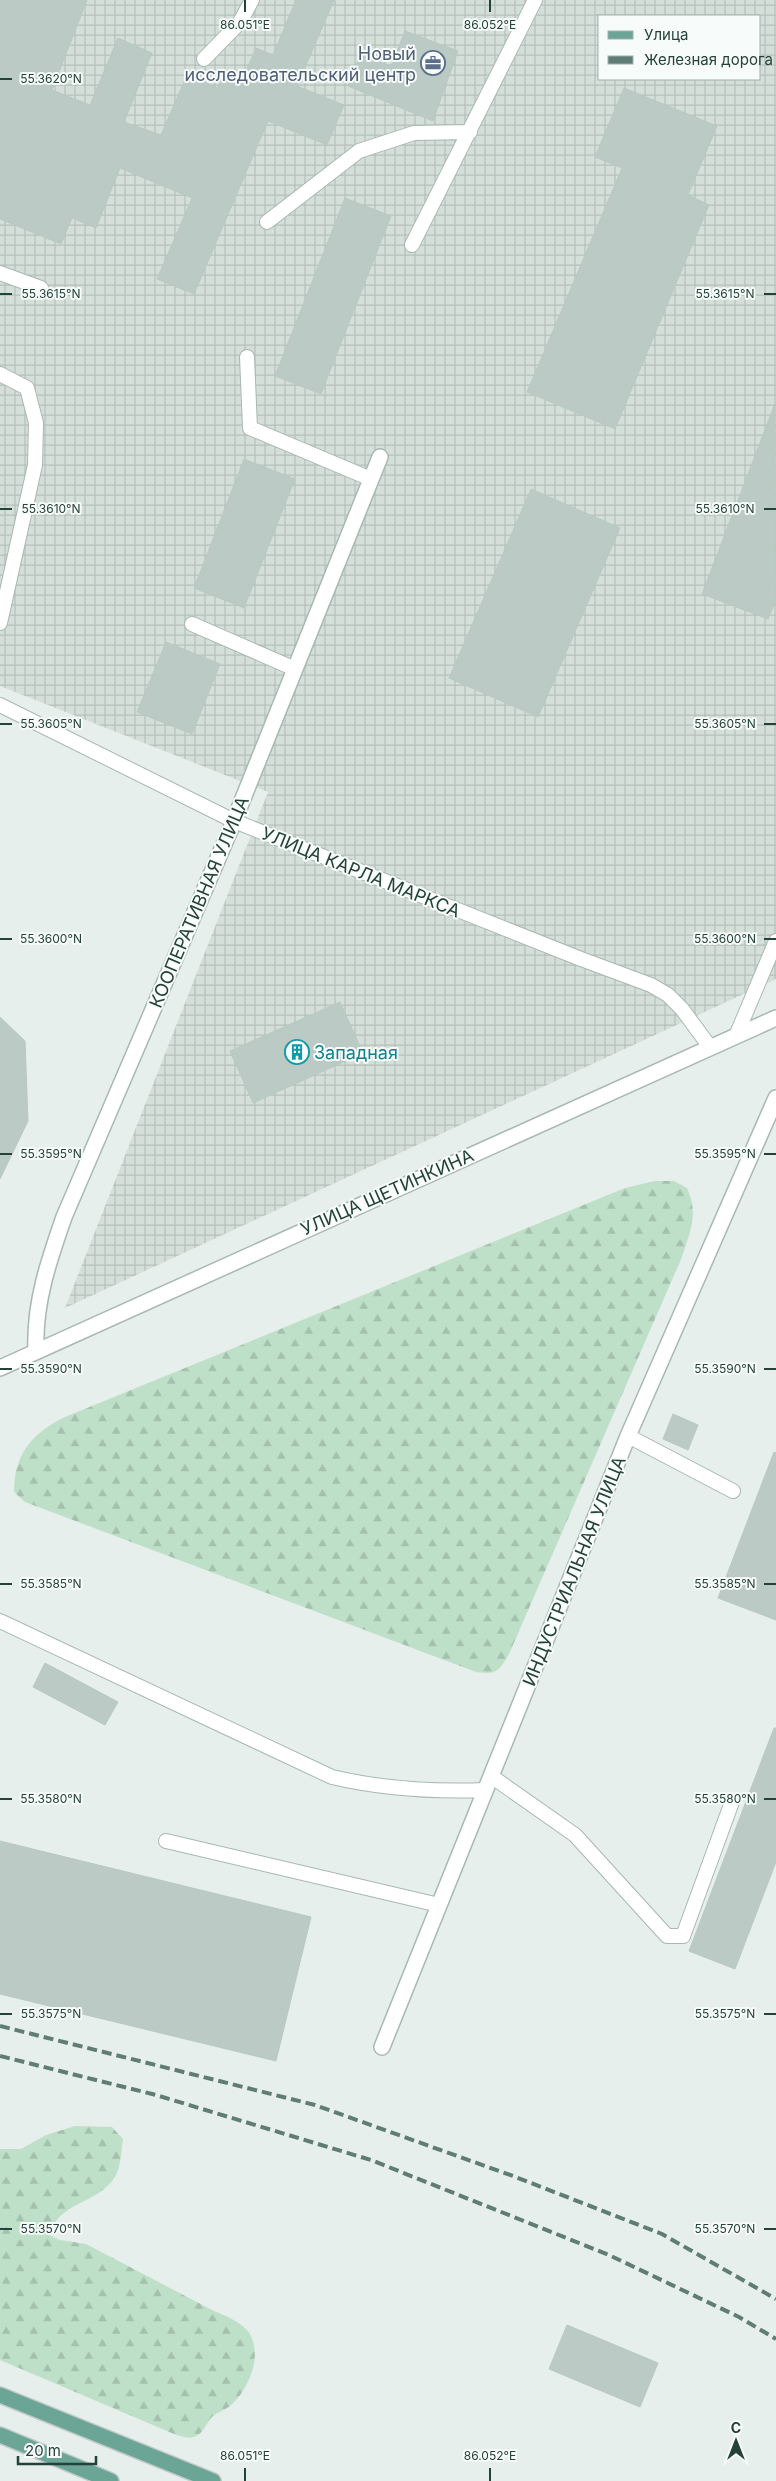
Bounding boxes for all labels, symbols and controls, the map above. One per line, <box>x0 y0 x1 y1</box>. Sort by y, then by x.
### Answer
legend <box>598 15 761 80</box>
text: 86.051°E <box>220 17 270 32</box>
text: 86.052°E <box>464 17 516 32</box>
text: Улица <box>644 25 688 44</box>
place label: Новый исследовательский центр <box>185 43 416 85</box>
office icon: Новый исследовательский центр <box>420 50 446 76</box>
text: Железная дорога <box>644 50 773 69</box>
text: 55.3620°N <box>20 71 82 86</box>
text: 55.3615°N <box>22 286 80 301</box>
text: 55.3615°N <box>696 286 754 301</box>
text: 55.3610°N <box>21 501 81 516</box>
text: 55.3610°N <box>695 501 755 516</box>
text: 55.3605°N <box>20 716 82 731</box>
text: 55.3605°N <box>694 716 756 731</box>
street label: КООПЕРАТИВНАЯ УЛИЦА <box>145 793 253 1011</box>
street label: УЛИЦА КАРЛА МАРКСА <box>258 822 464 922</box>
text: 55.3600°N <box>20 931 82 946</box>
text: 55.3600°N <box>694 931 756 946</box>
building icon: Западная <box>284 1039 310 1065</box>
place label: Западная <box>314 1042 398 1063</box>
street label: УЛИЦА ЩЕТИНКИНА <box>297 1144 477 1240</box>
text: 55.3595°N <box>20 1146 82 1161</box>
text: 55.3595°N <box>694 1146 756 1161</box>
text: 55.3590°N <box>20 1361 82 1376</box>
text: 55.3590°N <box>694 1361 756 1376</box>
street label: ИНДУСТРИАЛЬНАЯ УЛИЦА <box>518 1453 630 1689</box>
text: 55.3585°N <box>20 1576 82 1591</box>
text: 55.3585°N <box>694 1576 756 1591</box>
text: 55.3580°N <box>20 1791 82 1806</box>
text: 55.3580°N <box>694 1791 756 1806</box>
text: 55.3575°N <box>21 2006 81 2021</box>
text: 55.3575°N <box>695 2006 755 2021</box>
text: 55.3570°N <box>21 2221 81 2236</box>
text: 55.3570°N <box>695 2221 755 2236</box>
north arrow <box>711 2416 761 2466</box>
text: С <box>731 2419 741 2436</box>
scale bar <box>18 2434 95 2466</box>
text: 20 m <box>25 2441 61 2460</box>
text: 86.051°E <box>220 2448 270 2463</box>
text: 86.052°E <box>464 2448 516 2463</box>

